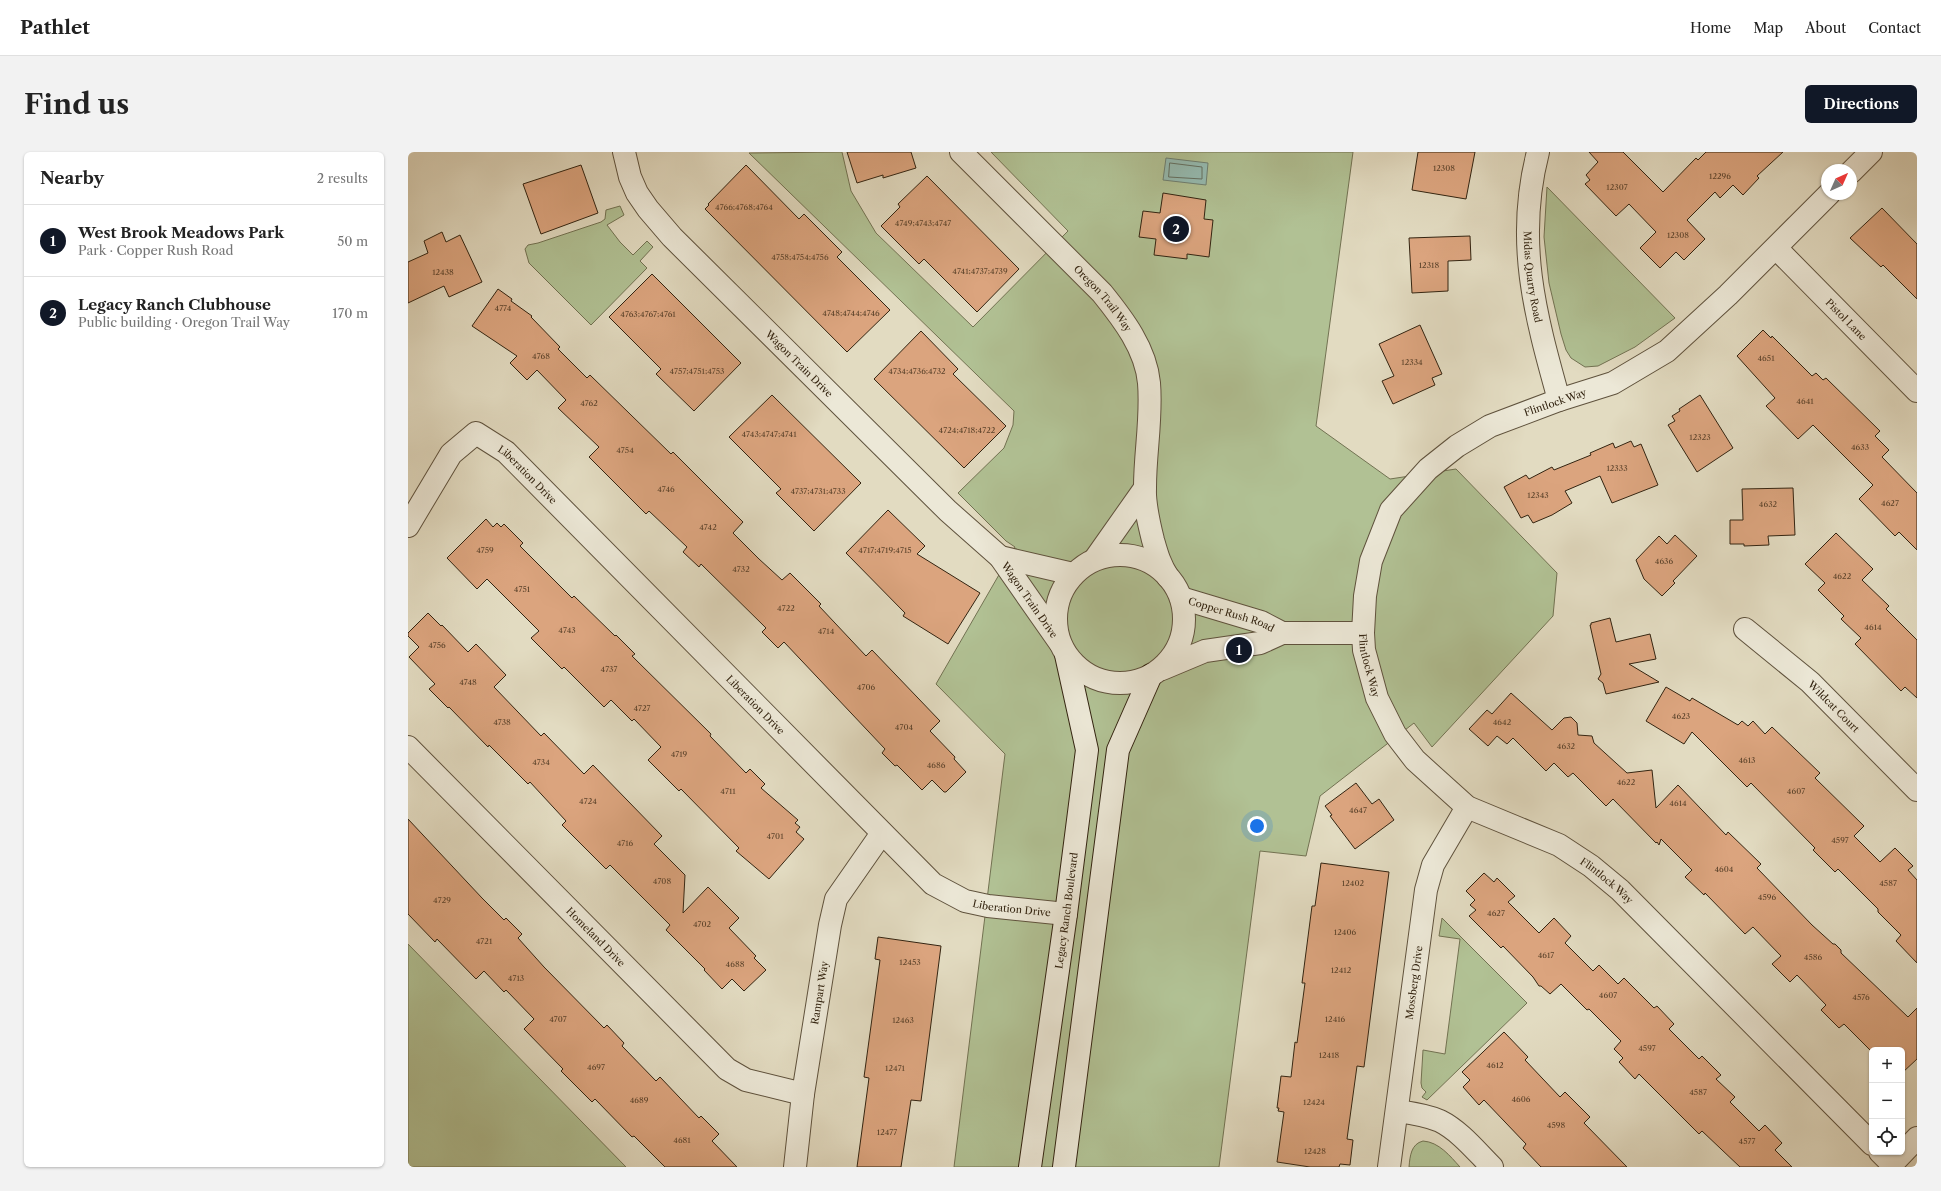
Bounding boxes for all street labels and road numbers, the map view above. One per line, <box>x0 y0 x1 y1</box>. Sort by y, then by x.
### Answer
street label: Midas Quarry Road <box>1521 231 1545 324</box>
street label: Oregon Trail Way <box>1071 263 1135 334</box>
street label: Pistol Lane <box>1823 296 1869 343</box>
street label: Wagon Train Drive <box>762 327 836 400</box>
street label: Flintlock Way <box>1522 386 1588 419</box>
street label: Liberation Drive <box>495 443 560 507</box>
street label: Wagon Train Drive <box>998 559 1061 641</box>
street label: Copper Rush Road <box>1187 595 1277 635</box>
street label: Flintlock Way <box>1356 633 1383 699</box>
street label: Liberation Drive <box>723 672 788 738</box>
street label: Wildcat Court <box>1805 677 1862 736</box>
street label: Legacy Ranch Boulevard <box>1052 852 1081 970</box>
street label: Flintlock Way <box>1578 855 1636 907</box>
street label: Liberation Drive <box>971 897 1052 919</box>
street label: Homeland Drive <box>563 904 628 970</box>
street label: Mossberg Drive <box>1403 945 1426 1021</box>
street label: Rampart Way <box>808 960 831 1025</box>

